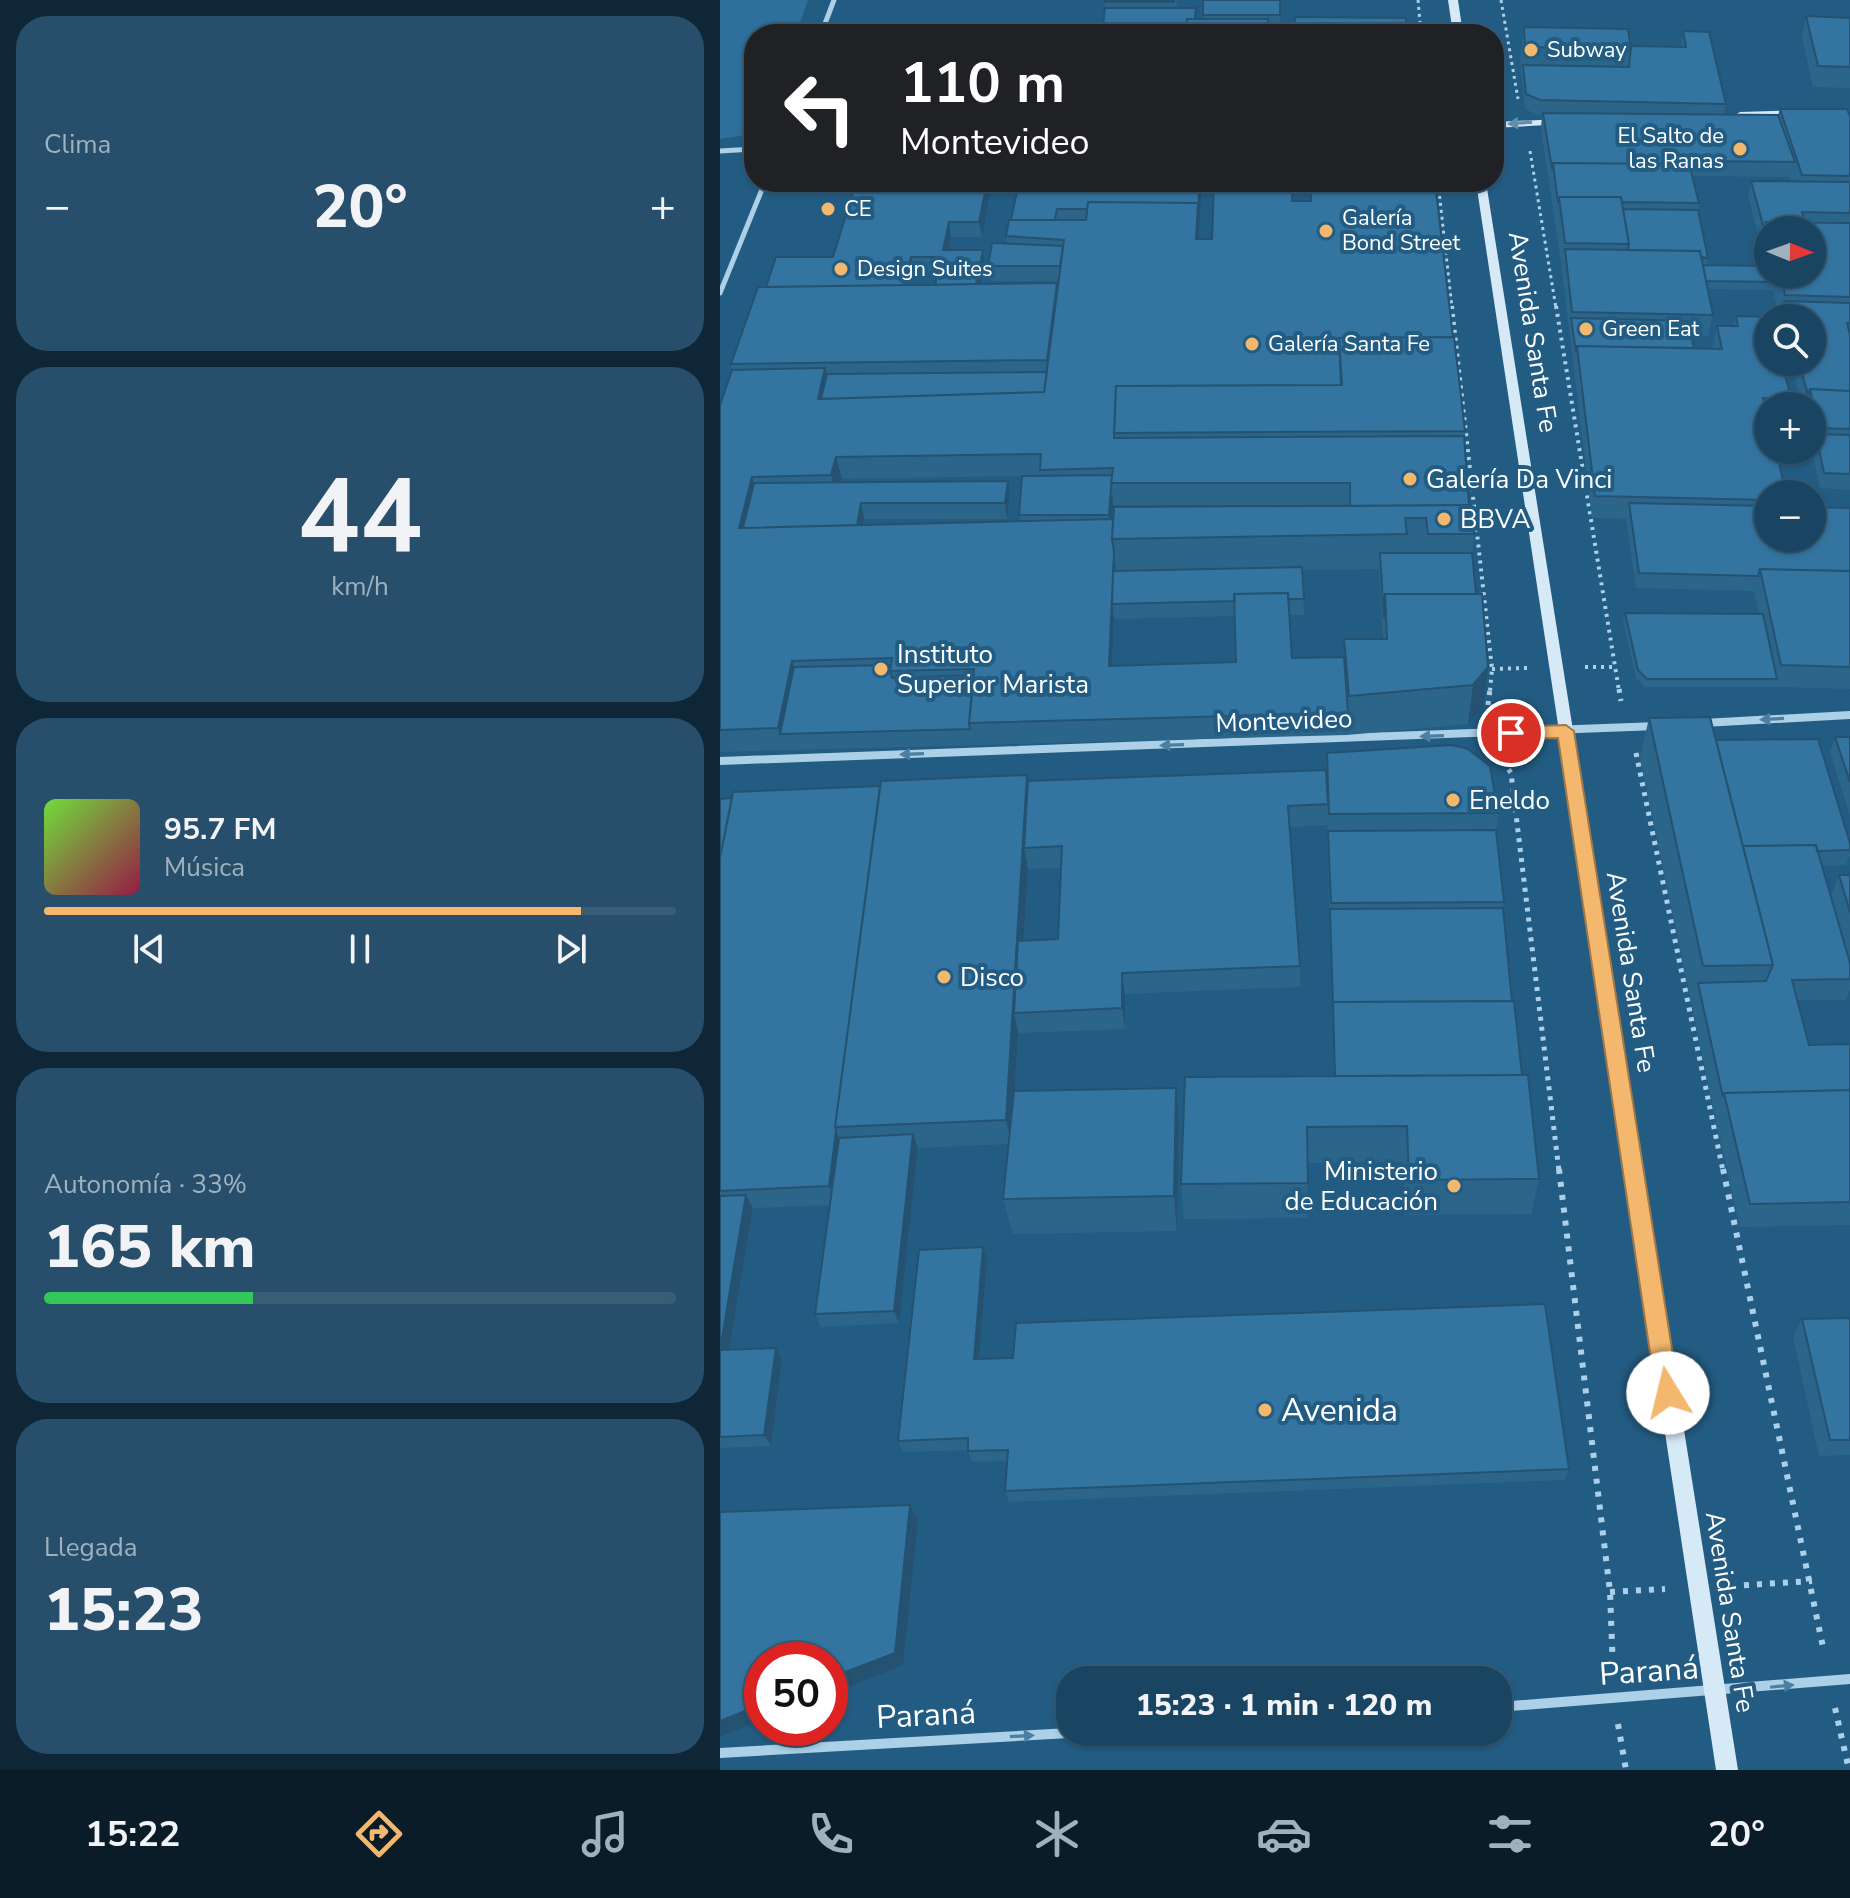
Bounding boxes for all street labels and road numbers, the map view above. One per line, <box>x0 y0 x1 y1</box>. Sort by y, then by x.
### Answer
street label: Avenida Santa Fe <box>1500 229 1566 435</box>
street label: Montevideo <box>1215 701 1353 741</box>
street label: Avenida Santa Fe <box>1598 869 1664 1075</box>
street label: Avenida Santa Fe <box>1697 1509 1763 1715</box>
street label: Paraná <box>1598 1646 1700 1696</box>
street label: Paraná <box>875 1691 977 1739</box>

